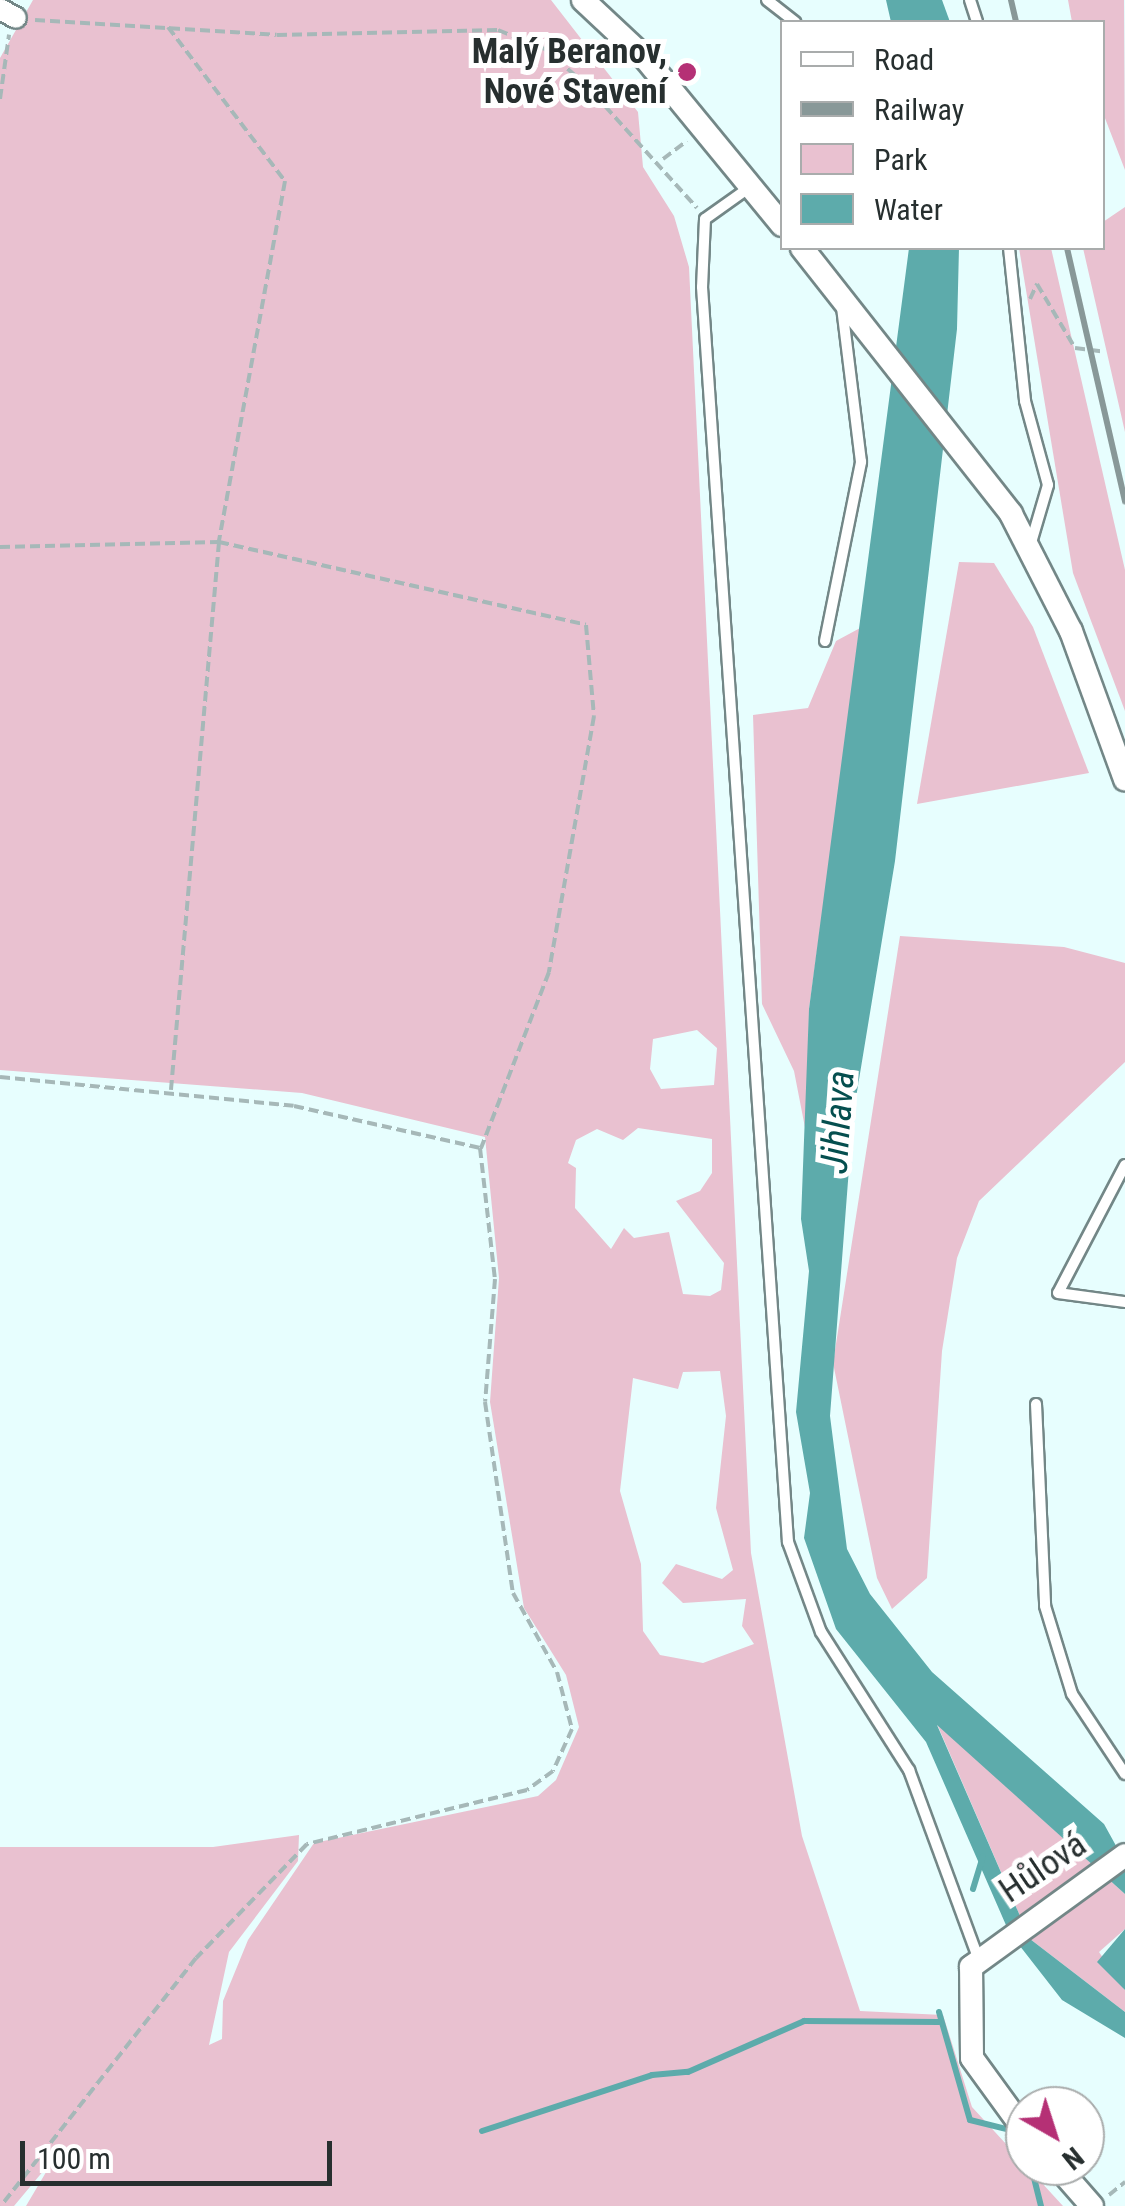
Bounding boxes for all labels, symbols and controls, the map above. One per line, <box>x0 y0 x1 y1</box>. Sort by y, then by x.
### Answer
legend <box>780 20 1105 250</box>
place label: Malý Beranov, Nové Stavení <box>472 31 667 113</box>
text: Road <box>874 42 934 77</box>
marker: Malý Beranov, Nové Stavení <box>676 61 698 83</box>
text: Railway <box>874 92 964 127</box>
text: Park <box>874 142 928 177</box>
text: Water <box>874 192 943 227</box>
water label: Jihlava <box>812 1069 864 1175</box>
street label: Hůlová <box>992 1824 1094 1912</box>
north arrow <box>1005 2086 1105 2186</box>
scale bar <box>25 2121 338 2183</box>
text: N <box>1056 2140 1090 2176</box>
text: 100 m <box>37 2141 111 2176</box>

